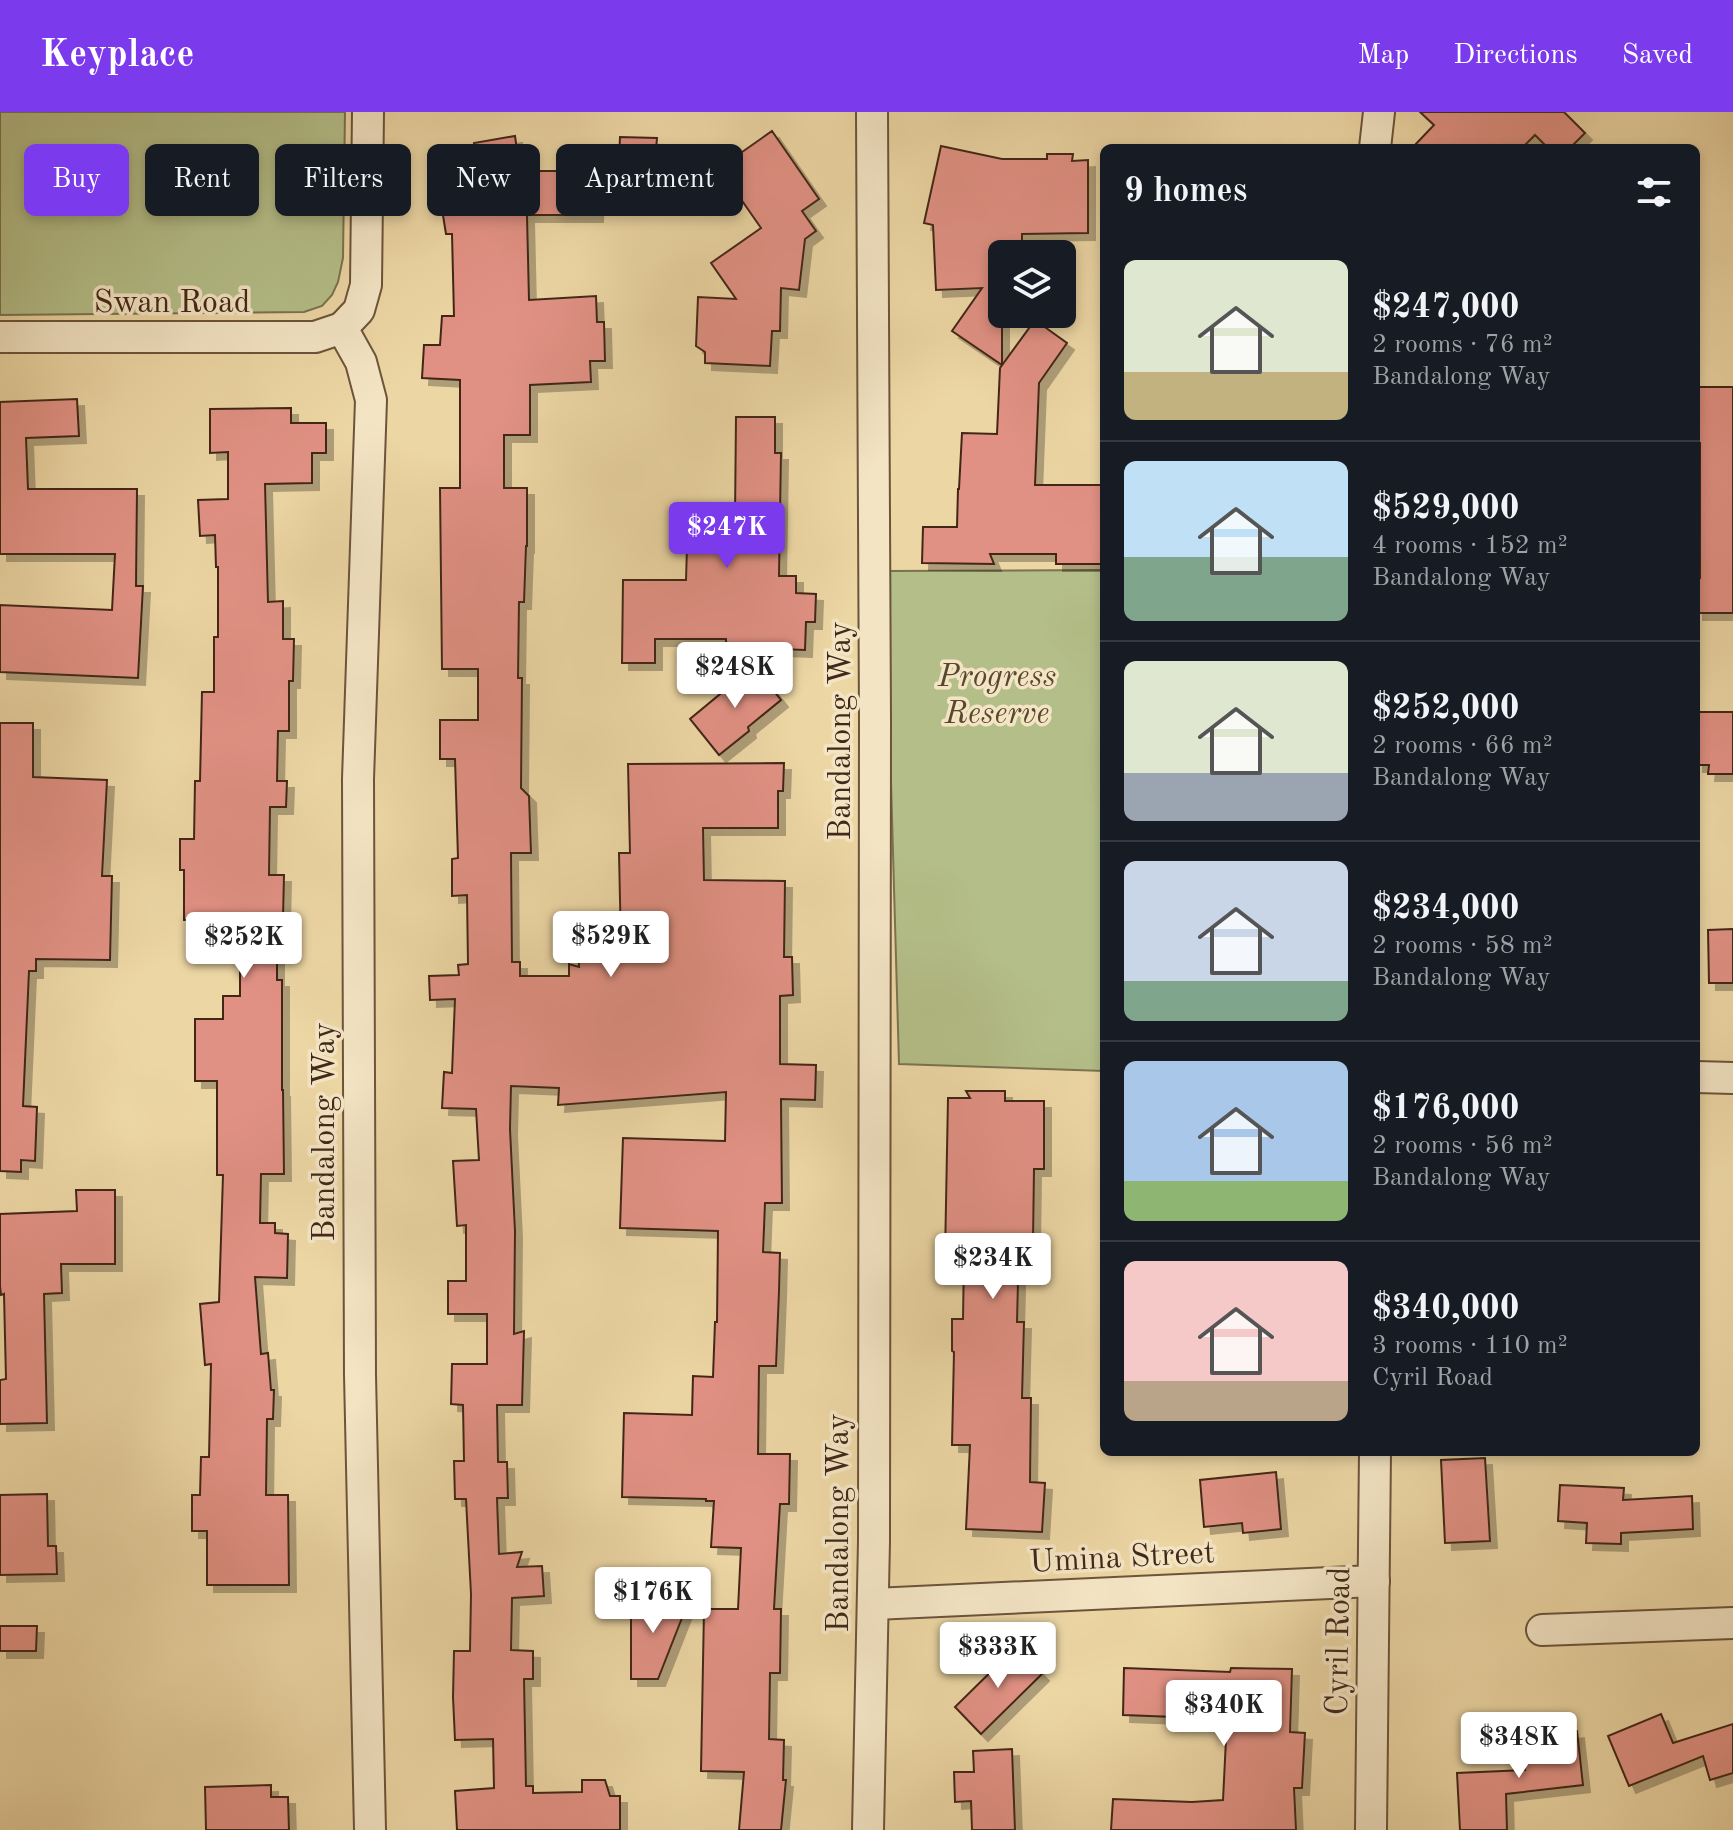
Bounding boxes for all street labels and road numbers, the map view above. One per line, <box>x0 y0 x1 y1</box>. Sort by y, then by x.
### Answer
street label: Swan Road <box>94 288 251 320</box>
street label: Bandalong Way <box>826 621 858 841</box>
street label: Bandalong Way <box>310 1022 342 1242</box>
street label: Bandalong Way <box>824 1413 856 1633</box>
street label: Umina Street <box>1029 1538 1216 1580</box>
street label: Cyril Road <box>1323 1566 1357 1716</box>

